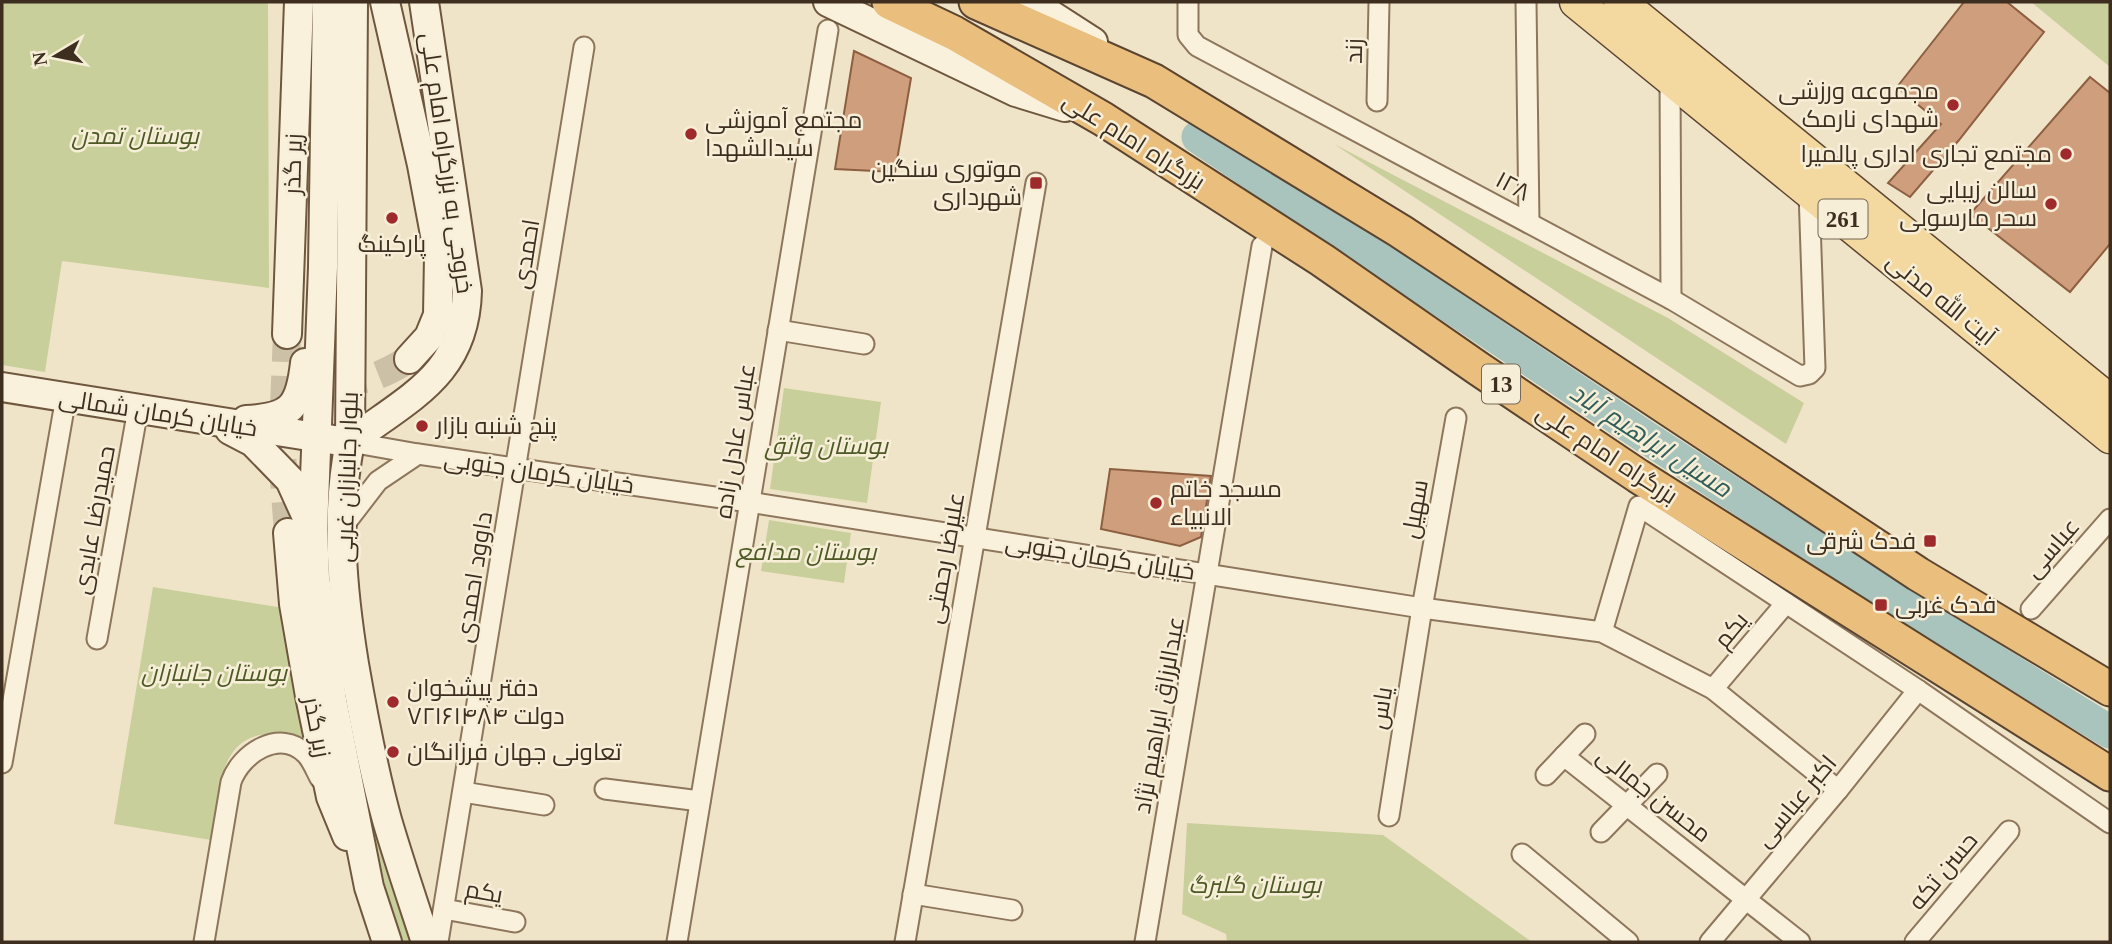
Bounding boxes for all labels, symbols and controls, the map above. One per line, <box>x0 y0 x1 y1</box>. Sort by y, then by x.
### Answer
north arrow <box>21 21 91 91</box>
street label: خروجی به بزرگراه امام علی <box>413 31 478 295</box>
street label: زند <box>1341 38 1367 64</box>
text: N <box>28 50 51 67</box>
place label: مجموعه ورزشی شهدای نارمک <box>1778 78 1939 133</box>
street label: بزرگراه امام علی <box>1057 87 1210 198</box>
marker: مجموعه ورزشی شهدای نارمک <box>1945 97 1961 113</box>
place label: مجتمع آموزشی سیدالشهدا <box>705 107 862 162</box>
park label: بوستان تمدن <box>71 123 200 150</box>
marker: مجتمع آموزشی سیدالشهدا <box>683 126 699 142</box>
street label: زیر گذر <box>279 133 307 197</box>
place label: مجتمع تجاری اداری پالمیرا <box>1801 141 2052 170</box>
marker: مجتمع تجاری اداری پالمیرا <box>2058 146 2074 162</box>
place label: موتوری سنگین شهرداری <box>871 156 1022 211</box>
street label: ۱۲۸ <box>1491 166 1535 206</box>
marker: موتوری سنگین شهرداری <box>1028 175 1044 191</box>
place label: سالن زیبایی سحر مارسولی <box>1899 177 2037 232</box>
marker: سالن زیبایی سحر مارسولی <box>2043 196 2059 212</box>
road number: 261 <box>1818 200 1868 238</box>
marker: پارکینگ <box>384 210 400 226</box>
street label: احمدی <box>508 217 545 291</box>
place label: پارکینگ <box>358 231 427 260</box>
street label: آیت الله مدنی <box>1881 245 2003 352</box>
street label: عباس عادل زاده <box>710 362 761 521</box>
road number: 13 <box>1482 364 1520 404</box>
water label: مسیل ابراهیم آباد <box>1563 378 1737 506</box>
street label: خیابان کرمان شمالی <box>57 384 259 443</box>
street label: بلوار جانبازان غربی <box>331 391 364 563</box>
street label: بزرگراه امام علی <box>1530 399 1682 512</box>
place label: پنج شنبه بازار <box>434 413 558 442</box>
marker: پنج شنبه بازار <box>414 418 430 434</box>
park label: بوستان واثق <box>764 433 889 461</box>
street label: حمیدرضا عابدی <box>68 444 121 597</box>
street label: خیابان کرمان جنوبی <box>442 446 636 499</box>
place label: مسجد خاتم الانبیاء <box>1170 476 1282 530</box>
street label: سهیل <box>1397 477 1434 541</box>
street label: علیرضا رحمتی <box>921 490 970 626</box>
marker: مسجد خاتم الانبیاء <box>1148 495 1164 511</box>
street label: داوود احمدی <box>451 510 498 644</box>
street label: عباسی <box>2019 513 2085 583</box>
place label: فدک شرقی <box>1806 528 1916 555</box>
street label: خیابان کرمان جنوبی <box>1003 529 1197 586</box>
marker: فدک شرقی <box>1922 533 1938 549</box>
park label: بوستان مدافع <box>735 539 878 568</box>
place label: فدک غربی <box>1895 592 1996 619</box>
marker: فدک غربی <box>1873 597 1889 613</box>
street label: یکم <box>1709 607 1756 655</box>
street label: عبدالرزاق ابراهیم نژاد <box>1129 614 1192 816</box>
park label: بوستان جانبازان <box>141 660 289 687</box>
place label: دفتر پیشخوان دولت ۷۲۱۶۱۴۸۴ <box>407 675 565 729</box>
street label: یاس <box>1365 684 1398 731</box>
street label: زیر گذر <box>298 692 336 760</box>
marker: دفتر پیشخوان دولت ۷۲۱۶۱۴۸۴ <box>385 694 401 710</box>
place label: تعاونی جهان فرزانگان <box>407 739 622 766</box>
street label: محسن جمالی <box>1591 742 1716 848</box>
marker: تعاونی جهان فرزانگان <box>385 744 401 760</box>
street label: اکبر عباسی <box>1750 750 1842 853</box>
street label: حسن تکه <box>1903 827 1983 915</box>
park label: بوستان گلبرگ <box>1189 872 1323 899</box>
street label: یکم <box>462 876 506 911</box>

